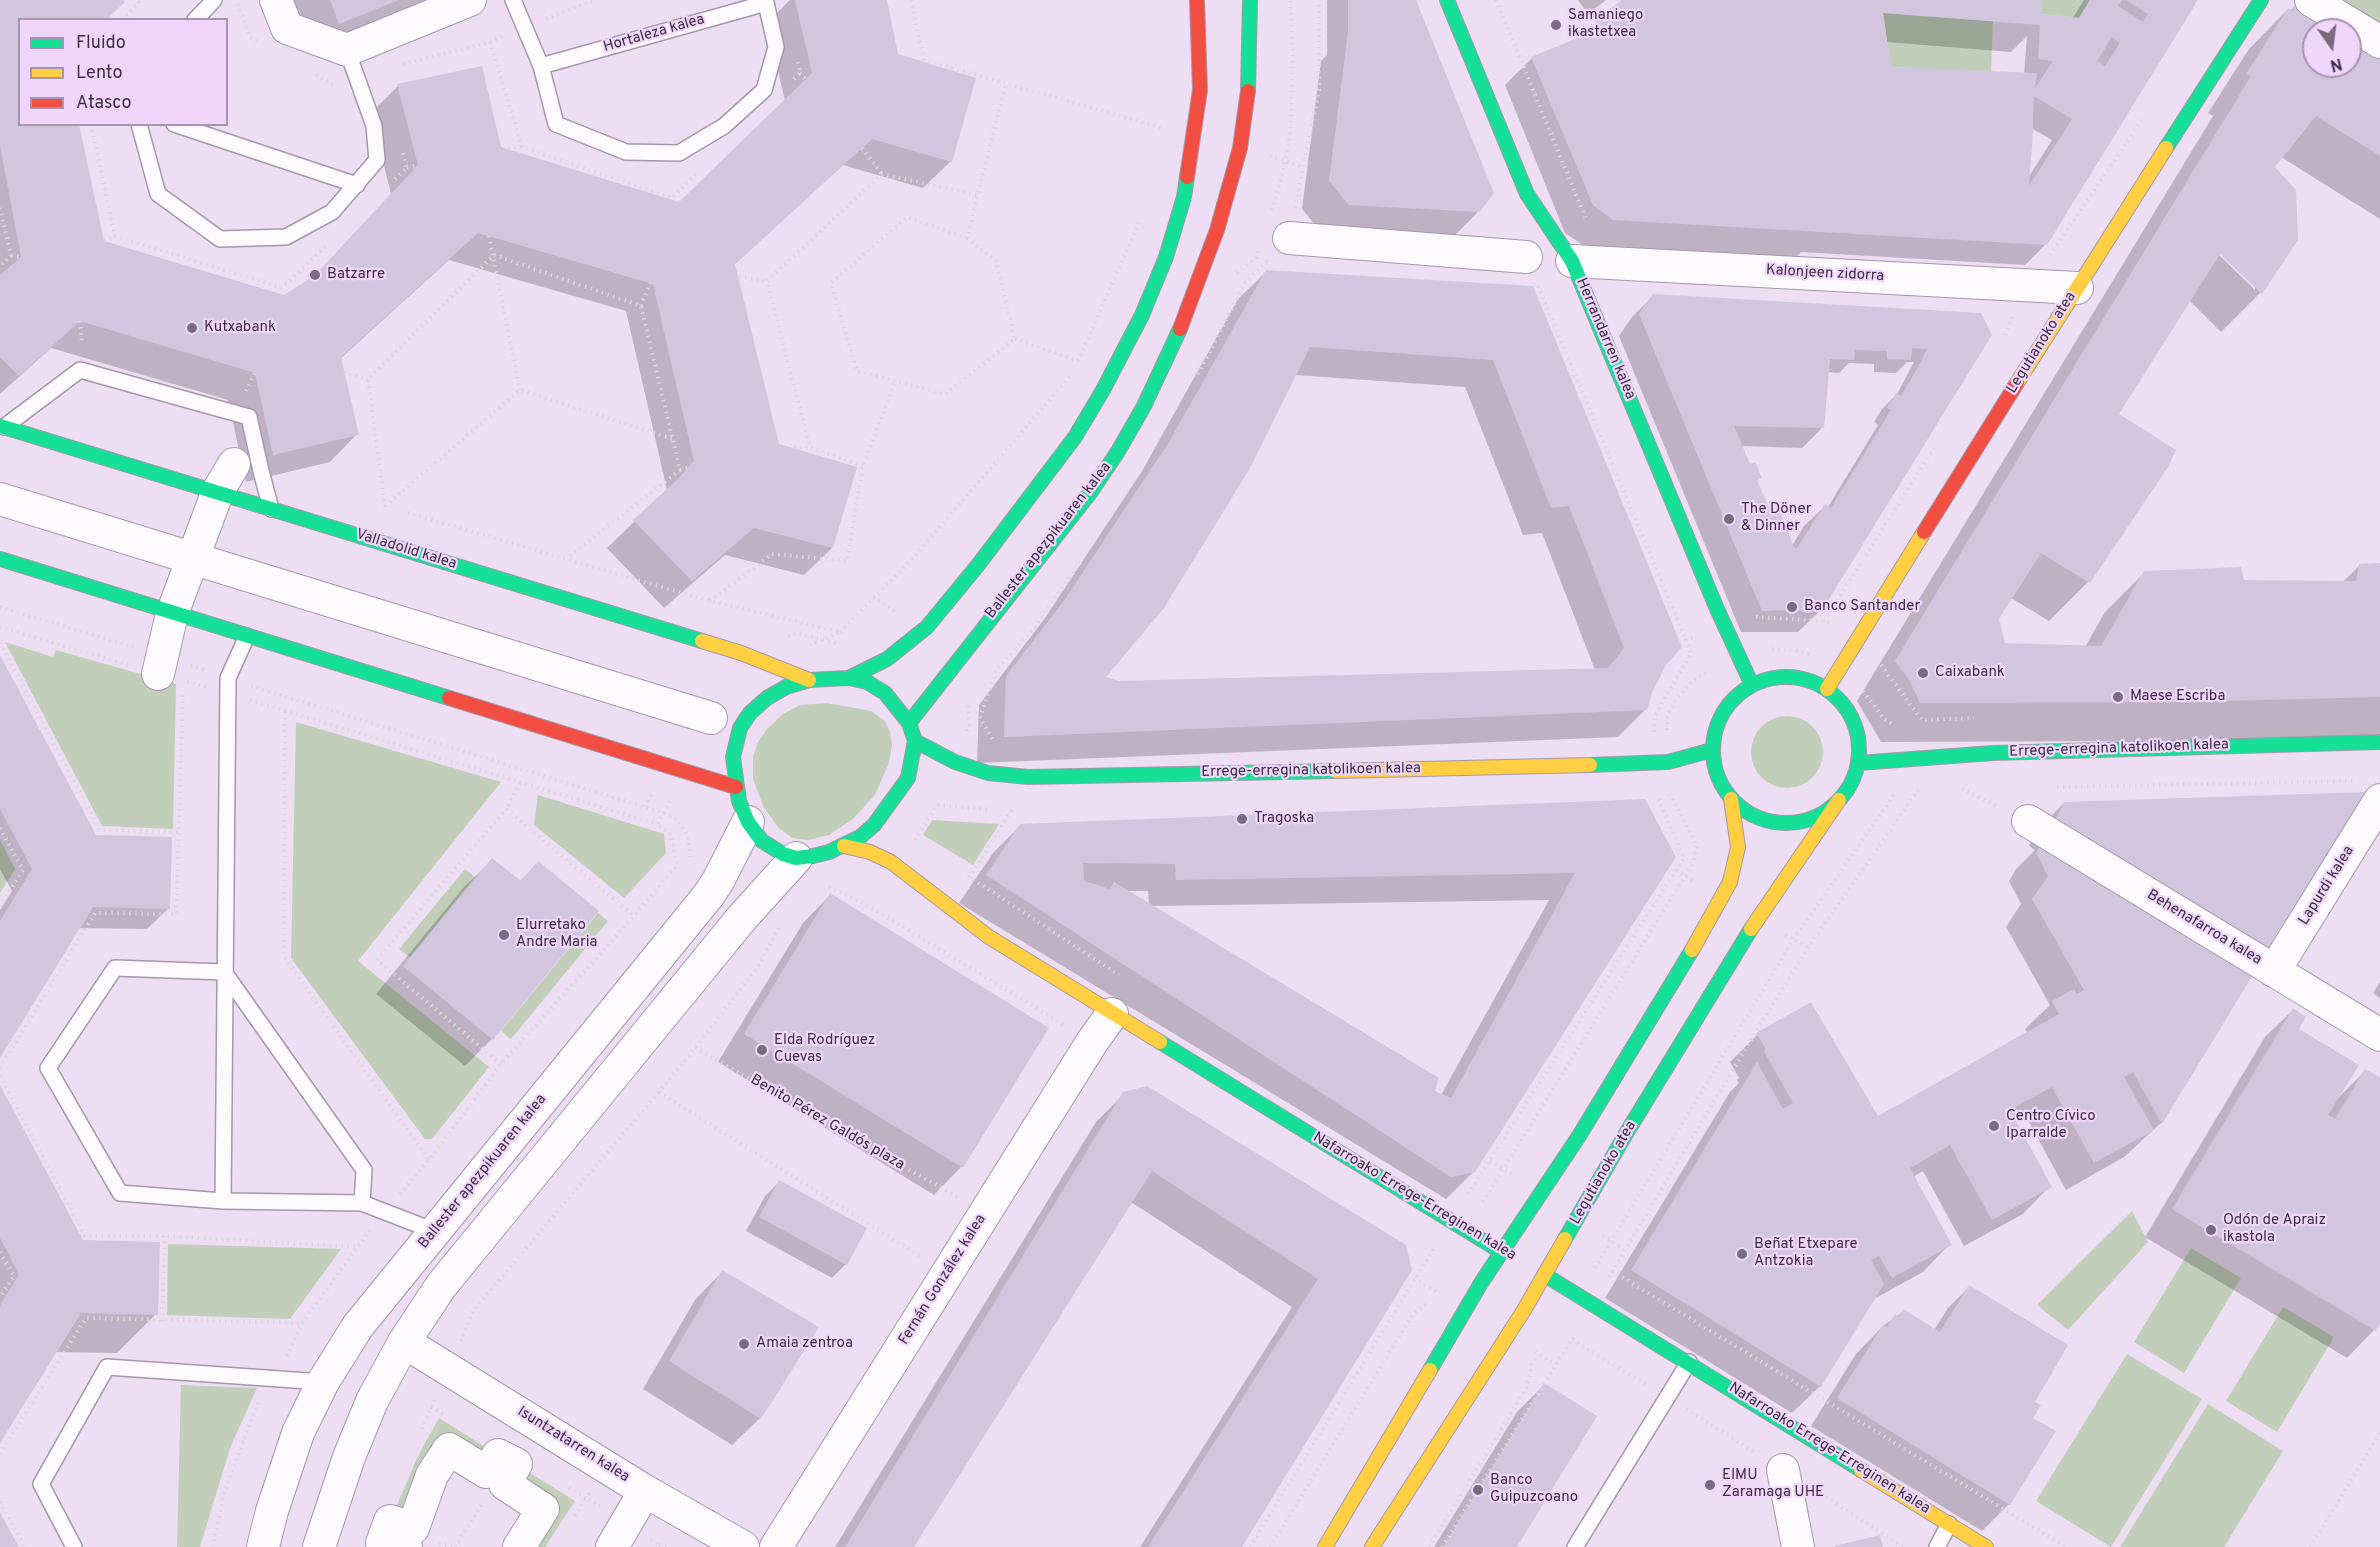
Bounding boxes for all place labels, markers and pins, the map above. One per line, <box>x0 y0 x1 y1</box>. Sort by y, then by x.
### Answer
place label: Samaniego ikastetxea <box>1568 7 1643 42</box>
marker: Samaniego ikastetxea <box>1549 18 1563 32</box>
place label: Batzarre <box>327 266 385 284</box>
marker: Batzarre <box>308 268 322 282</box>
place label: Kutxabank <box>204 319 276 337</box>
marker: Kutxabank <box>185 321 199 335</box>
place label: The Döner & Dinner <box>1741 501 1812 536</box>
marker: The Döner & Dinner <box>1722 512 1736 526</box>
place label: Banco Santander <box>1804 598 1920 616</box>
marker: Banco Santander <box>1785 600 1799 614</box>
place label: Caixabank <box>1935 664 2005 682</box>
marker: Caixabank <box>1916 666 1930 680</box>
place label: Maese Escriba <box>2130 688 2225 706</box>
marker: Maese Escriba <box>2111 690 2125 704</box>
place label: Tragoska <box>1254 810 1314 828</box>
marker: Tragoska <box>1235 812 1249 826</box>
place label: Elurretako Andre Maria <box>516 917 597 952</box>
marker: Elurretako Andre Maria <box>497 928 511 942</box>
place label: Elda Rodríguez Cuevas <box>774 1032 875 1067</box>
marker: Elda Rodríguez Cuevas <box>755 1043 769 1057</box>
place label: Centro Cívico Iparralde <box>2006 1108 2096 1143</box>
marker: Centro Cívico Iparralde <box>1987 1119 2001 1133</box>
place label: Odón de Apraiz ikastola <box>2223 1212 2326 1247</box>
marker: Odón de Apraiz ikastola <box>2204 1223 2218 1237</box>
place label: Beñat Etxepare Antzokia <box>1754 1236 1857 1271</box>
marker: Beñat Etxepare Antzokia <box>1735 1247 1749 1261</box>
place label: Amaia zentroa <box>756 1335 853 1353</box>
marker: Amaia zentroa <box>737 1337 751 1351</box>
place label: EIMU Zaramaga UHE <box>1722 1467 1824 1502</box>
place label: Banco Guipuzcoano <box>1490 1472 1578 1507</box>
marker: EIMU Zaramaga UHE <box>1703 1478 1717 1492</box>
marker: Banco Guipuzcoano <box>1471 1483 1485 1497</box>

